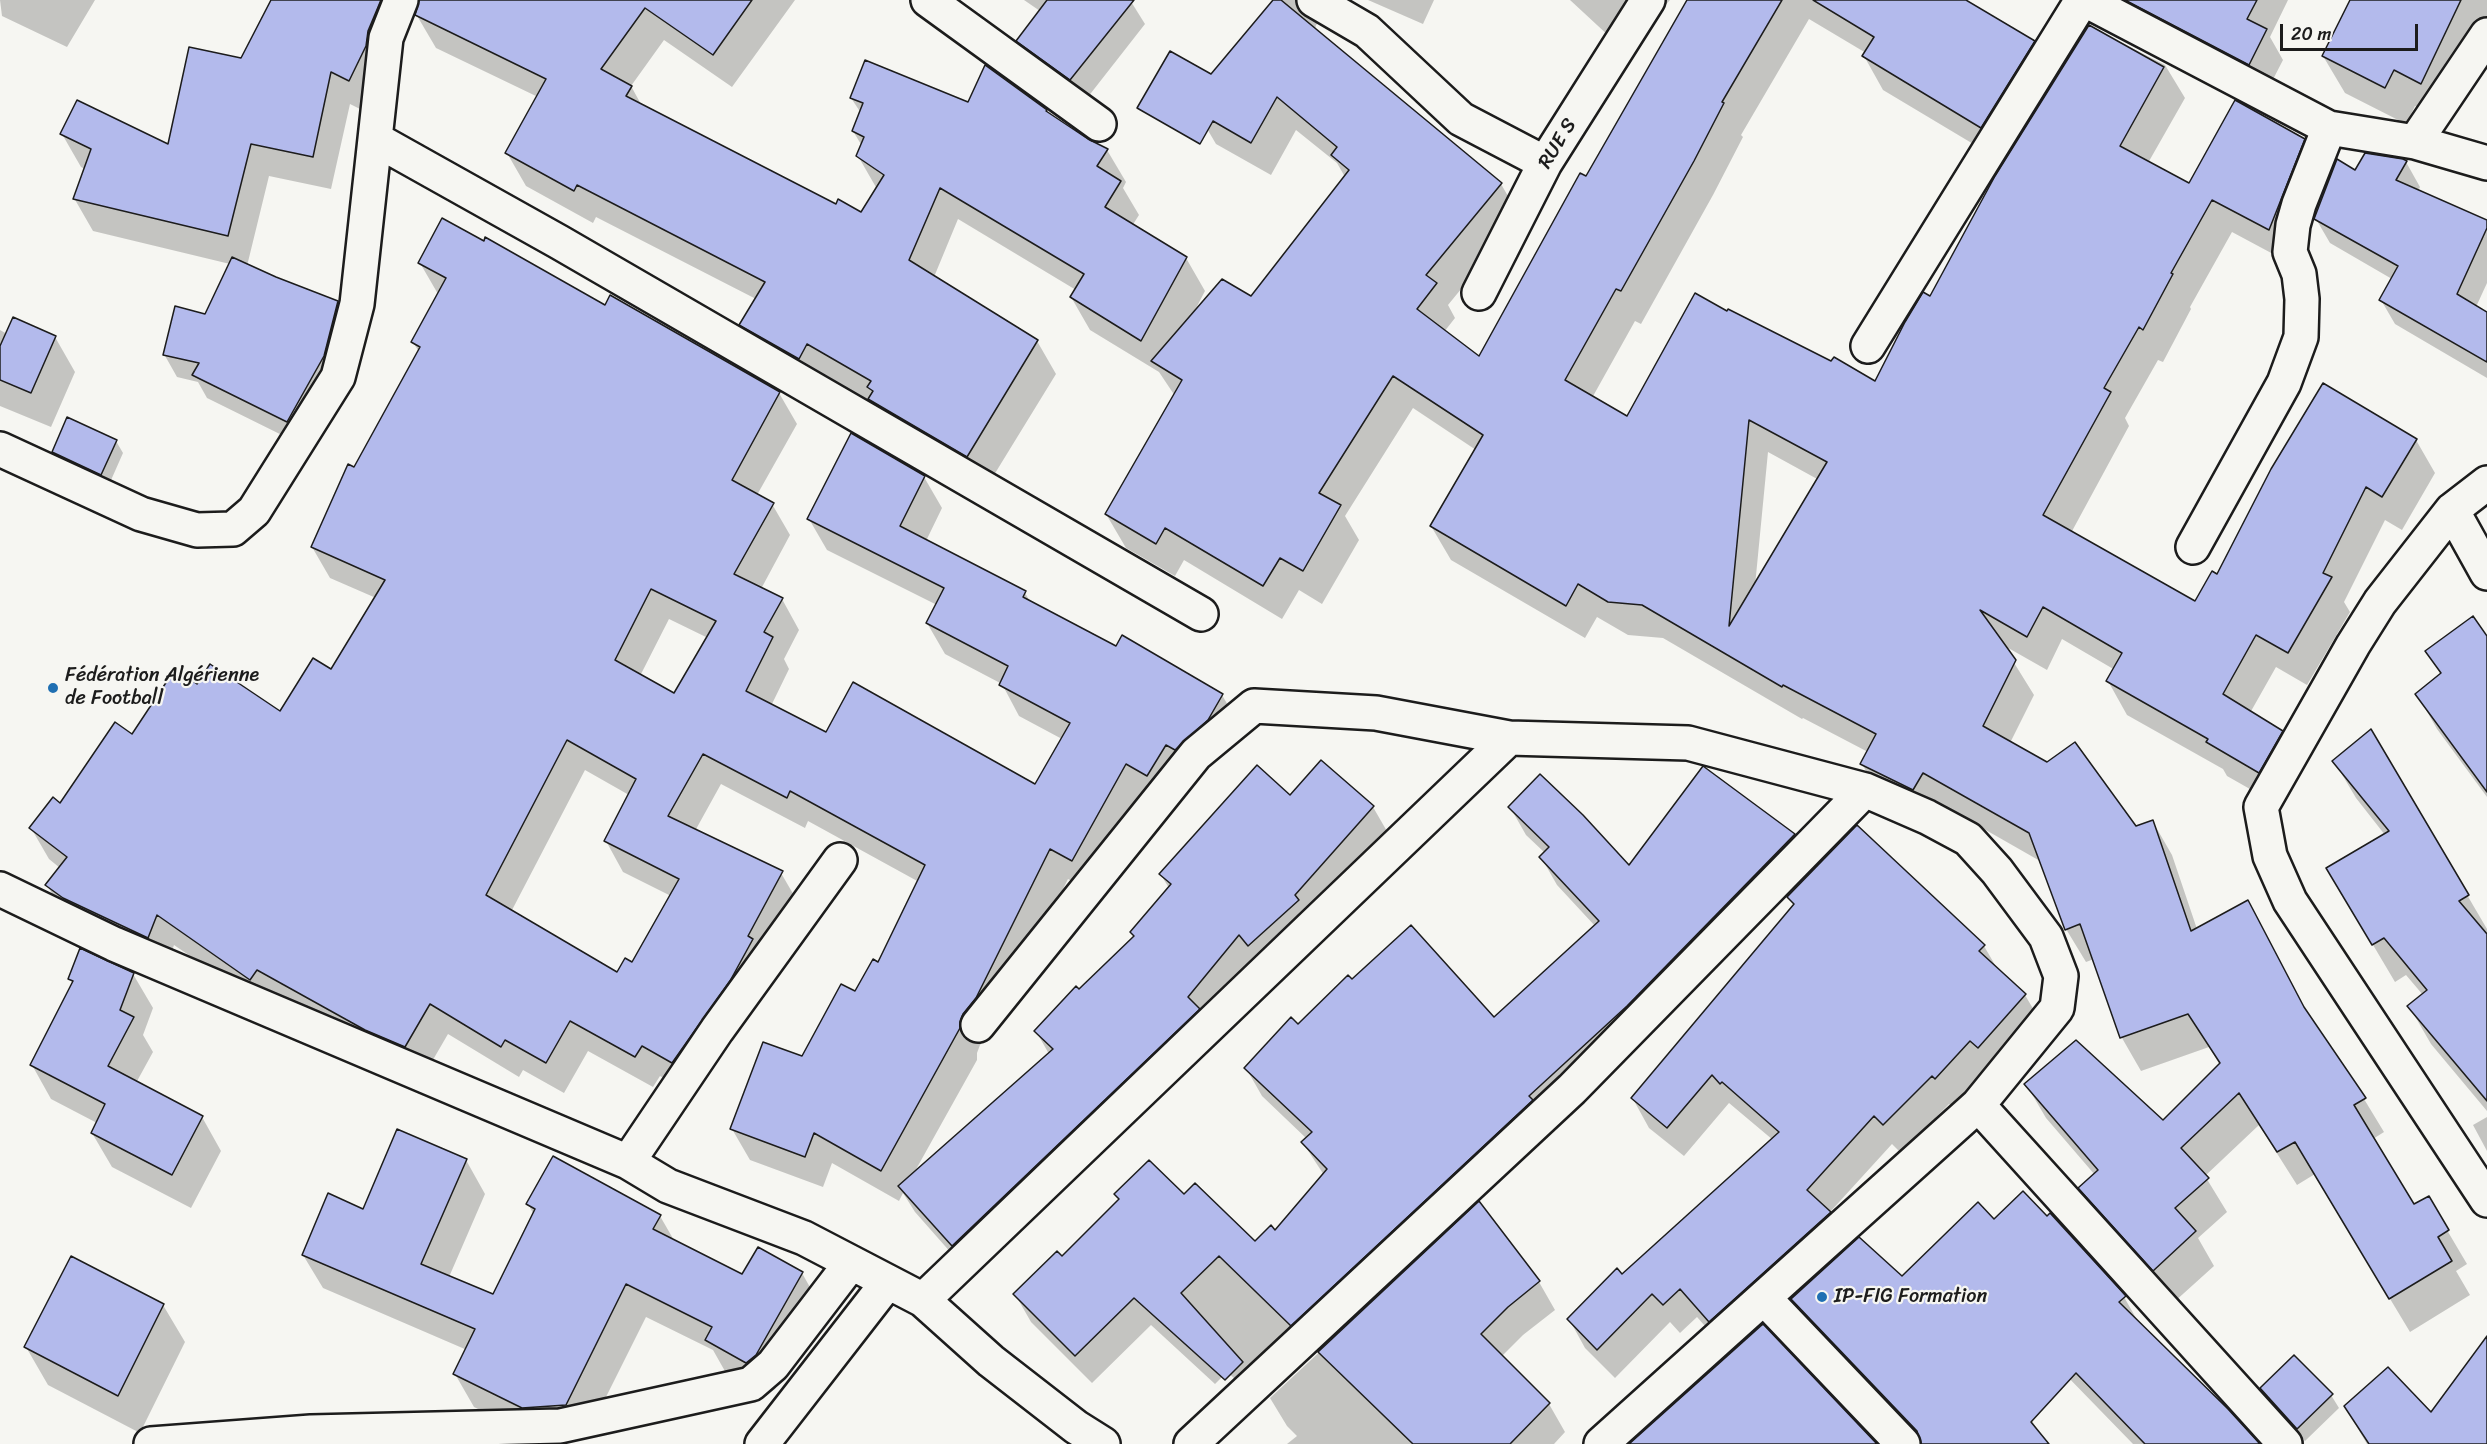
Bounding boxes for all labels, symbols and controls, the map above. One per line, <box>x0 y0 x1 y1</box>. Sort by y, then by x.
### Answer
scale bar <box>2283 12 2421 50</box>
text: 20 m <box>2291 18 2331 50</box>
street label: RUE S <box>1534 115 1582 173</box>
place label: Fédération Algérienne de Football <box>65 664 259 711</box>
marker: Fédération Algérienne de Football <box>46 681 60 695</box>
place label: IP-FIG Formation <box>1834 1285 1987 1309</box>
marker: IP-FIG Formation <box>1815 1290 1829 1304</box>

